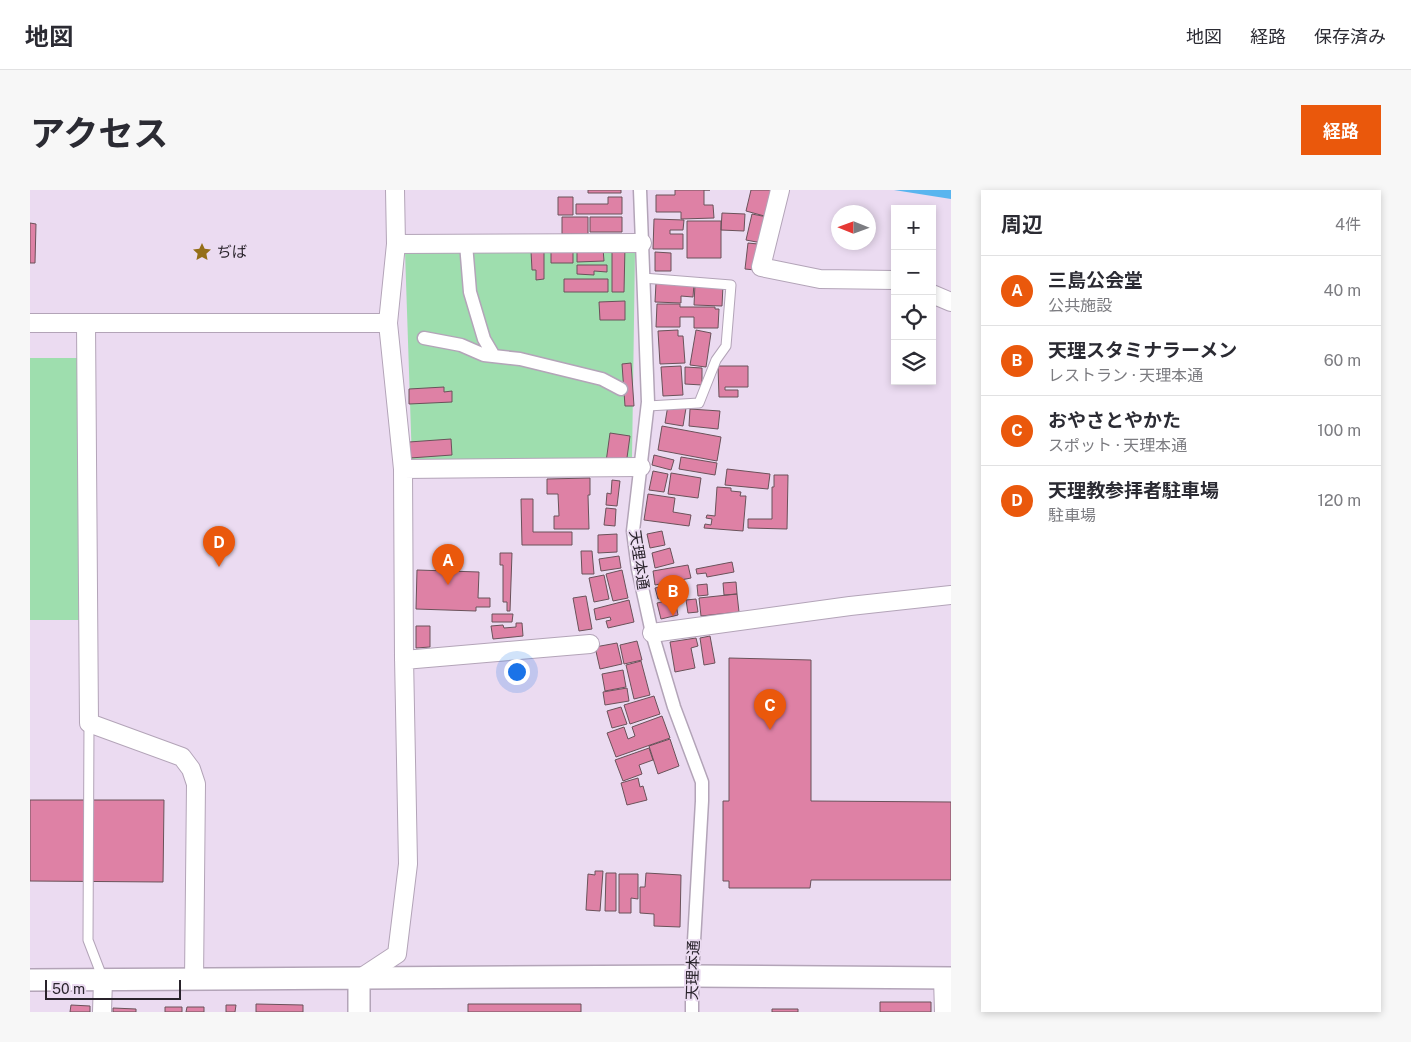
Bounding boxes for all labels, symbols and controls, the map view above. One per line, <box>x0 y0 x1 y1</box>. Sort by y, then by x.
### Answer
text: 地図 <box>25 22 73 50</box>
text: 地図 <box>1186 26 1222 47</box>
text: 経路 <box>1250 26 1286 47</box>
text: 保存済み <box>1314 26 1386 47</box>
button: 経路 <box>1301 105 1381 155</box>
text: アクセス <box>30 113 168 154</box>
north arrow <box>831 205 876 250</box>
map controls <box>891 205 936 385</box>
button: + <box>891 205 936 250</box>
text: 周辺 <box>1001 212 1043 237</box>
text: 4件 <box>1335 215 1361 234</box>
place icon: ぢば <box>191 241 213 263</box>
place label: ぢば <box>217 243 247 260</box>
button: − <box>891 250 936 295</box>
text: 三島公会堂 <box>1048 269 1143 291</box>
text: A <box>1011 281 1023 300</box>
text: 40 m <box>1323 281 1361 300</box>
button: locate <box>891 295 936 340</box>
text: 公共施設 <box>1048 296 1112 315</box>
text: 天理スタミナラーメン <box>1048 339 1237 361</box>
button: layers <box>891 340 936 385</box>
text: B <box>1012 351 1022 370</box>
text: 60 m <box>1324 351 1361 370</box>
text: レストラン · 天理本通 <box>1048 366 1203 385</box>
text: おやさとやかた <box>1048 409 1181 431</box>
text: C <box>1011 421 1023 440</box>
text: 100 m <box>1317 421 1361 440</box>
text: スポット · 天理本通 <box>1048 436 1187 455</box>
text: 天理教参拝者駐車場 <box>1048 479 1219 501</box>
text: D <box>1011 491 1023 510</box>
text: 120 m <box>1317 491 1361 510</box>
text: 駐車場 <box>1048 506 1096 525</box>
pin: D <box>203 526 235 567</box>
street label: 天理本通 <box>627 529 652 591</box>
pin: A <box>432 544 464 585</box>
pin: B <box>657 575 689 616</box>
your location <box>504 659 530 685</box>
pin: C <box>754 689 786 730</box>
street label: 天理本通 <box>683 940 702 1000</box>
scale bar <box>45 977 181 1000</box>
text: 50 m <box>52 981 85 997</box>

